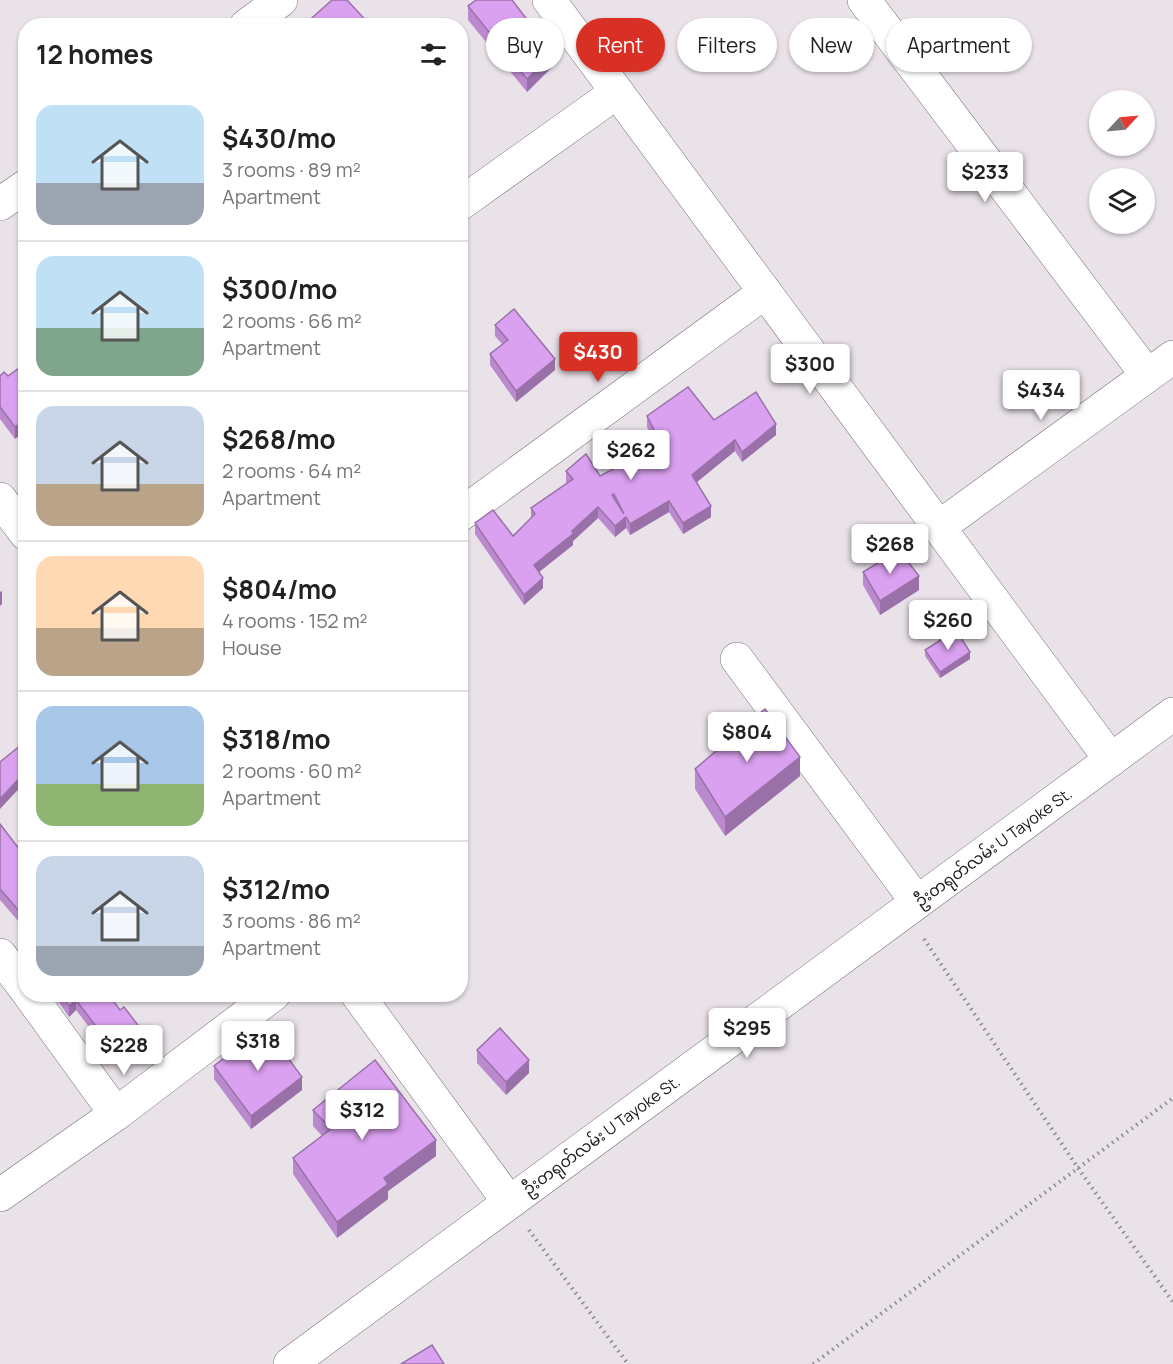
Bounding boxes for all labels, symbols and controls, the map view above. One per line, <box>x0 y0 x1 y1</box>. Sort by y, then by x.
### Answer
chip: Buy <box>486 18 564 72</box>
chip: Rent <box>576 18 665 72</box>
chip: Filters <box>677 18 777 72</box>
chip: New <box>789 18 874 72</box>
chip: Apartment <box>886 18 1032 72</box>
text: 12 homes <box>36 36 153 72</box>
icon: filters <box>417 38 450 71</box>
north arrow <box>1089 90 1155 156</box>
map controls <box>1089 90 1155 234</box>
text: $430/mo <box>222 120 336 156</box>
icon: home <box>84 129 156 201</box>
pin: $233 <box>949 152 1021 203</box>
text: 3 rooms · 89 m² <box>222 156 361 183</box>
text: $233 <box>961 158 1009 185</box>
button: layers <box>1089 168 1155 234</box>
text: Apartment <box>222 183 321 210</box>
text: $300/mo <box>222 271 337 307</box>
icon: home <box>84 280 156 352</box>
text: 2 rooms · 66 m² <box>222 307 362 334</box>
pin: $430 <box>562 332 634 383</box>
text: Apartment <box>222 334 321 361</box>
text: $430 <box>573 338 623 365</box>
pin: $300 <box>774 344 846 395</box>
text: $300 <box>785 350 835 377</box>
pin: $434 <box>1005 370 1077 421</box>
text: $434 <box>1017 376 1065 403</box>
text: $268/mo <box>222 421 336 457</box>
icon: home <box>84 430 156 502</box>
pin: $262 <box>595 430 667 481</box>
text: $262 <box>607 436 655 463</box>
text: 2 rooms · 64 m² <box>222 457 361 484</box>
text: Apartment <box>222 484 321 511</box>
pin: $268 <box>854 524 926 575</box>
text: $268 <box>865 530 915 557</box>
text: $804/mo <box>222 571 337 607</box>
icon: home <box>84 580 156 652</box>
pin: $260 <box>912 600 984 651</box>
text: $260 <box>923 606 973 633</box>
text: 4 rooms · 152 m² <box>222 607 368 634</box>
text: House <box>222 634 282 661</box>
pin: $804 <box>711 712 783 763</box>
text: $804 <box>722 718 772 745</box>
text: $318/mo <box>222 721 330 757</box>
icon: home <box>84 730 156 802</box>
text: 2 rooms · 60 m² <box>222 757 362 784</box>
street label: ဦးတရုတ်လမ်း U Tayoke St. <box>910 782 1079 915</box>
text: Apartment <box>222 784 321 811</box>
text: $312/mo <box>222 871 330 907</box>
icon: home <box>84 880 156 952</box>
text: 3 rooms · 86 m² <box>222 907 361 934</box>
text: Apartment <box>222 934 321 961</box>
pin: $295 <box>711 1008 783 1059</box>
text: $295 <box>723 1014 771 1041</box>
pin: $318 <box>222 1021 294 1072</box>
pin: $228 <box>88 1025 160 1076</box>
text: $318 <box>235 1027 281 1054</box>
text: $228 <box>100 1031 148 1058</box>
street label: ဦးတရုတ်လမ်း U Tayoke St. <box>518 1070 687 1203</box>
pin: $312 <box>326 1090 398 1141</box>
text: $312 <box>340 1096 384 1123</box>

